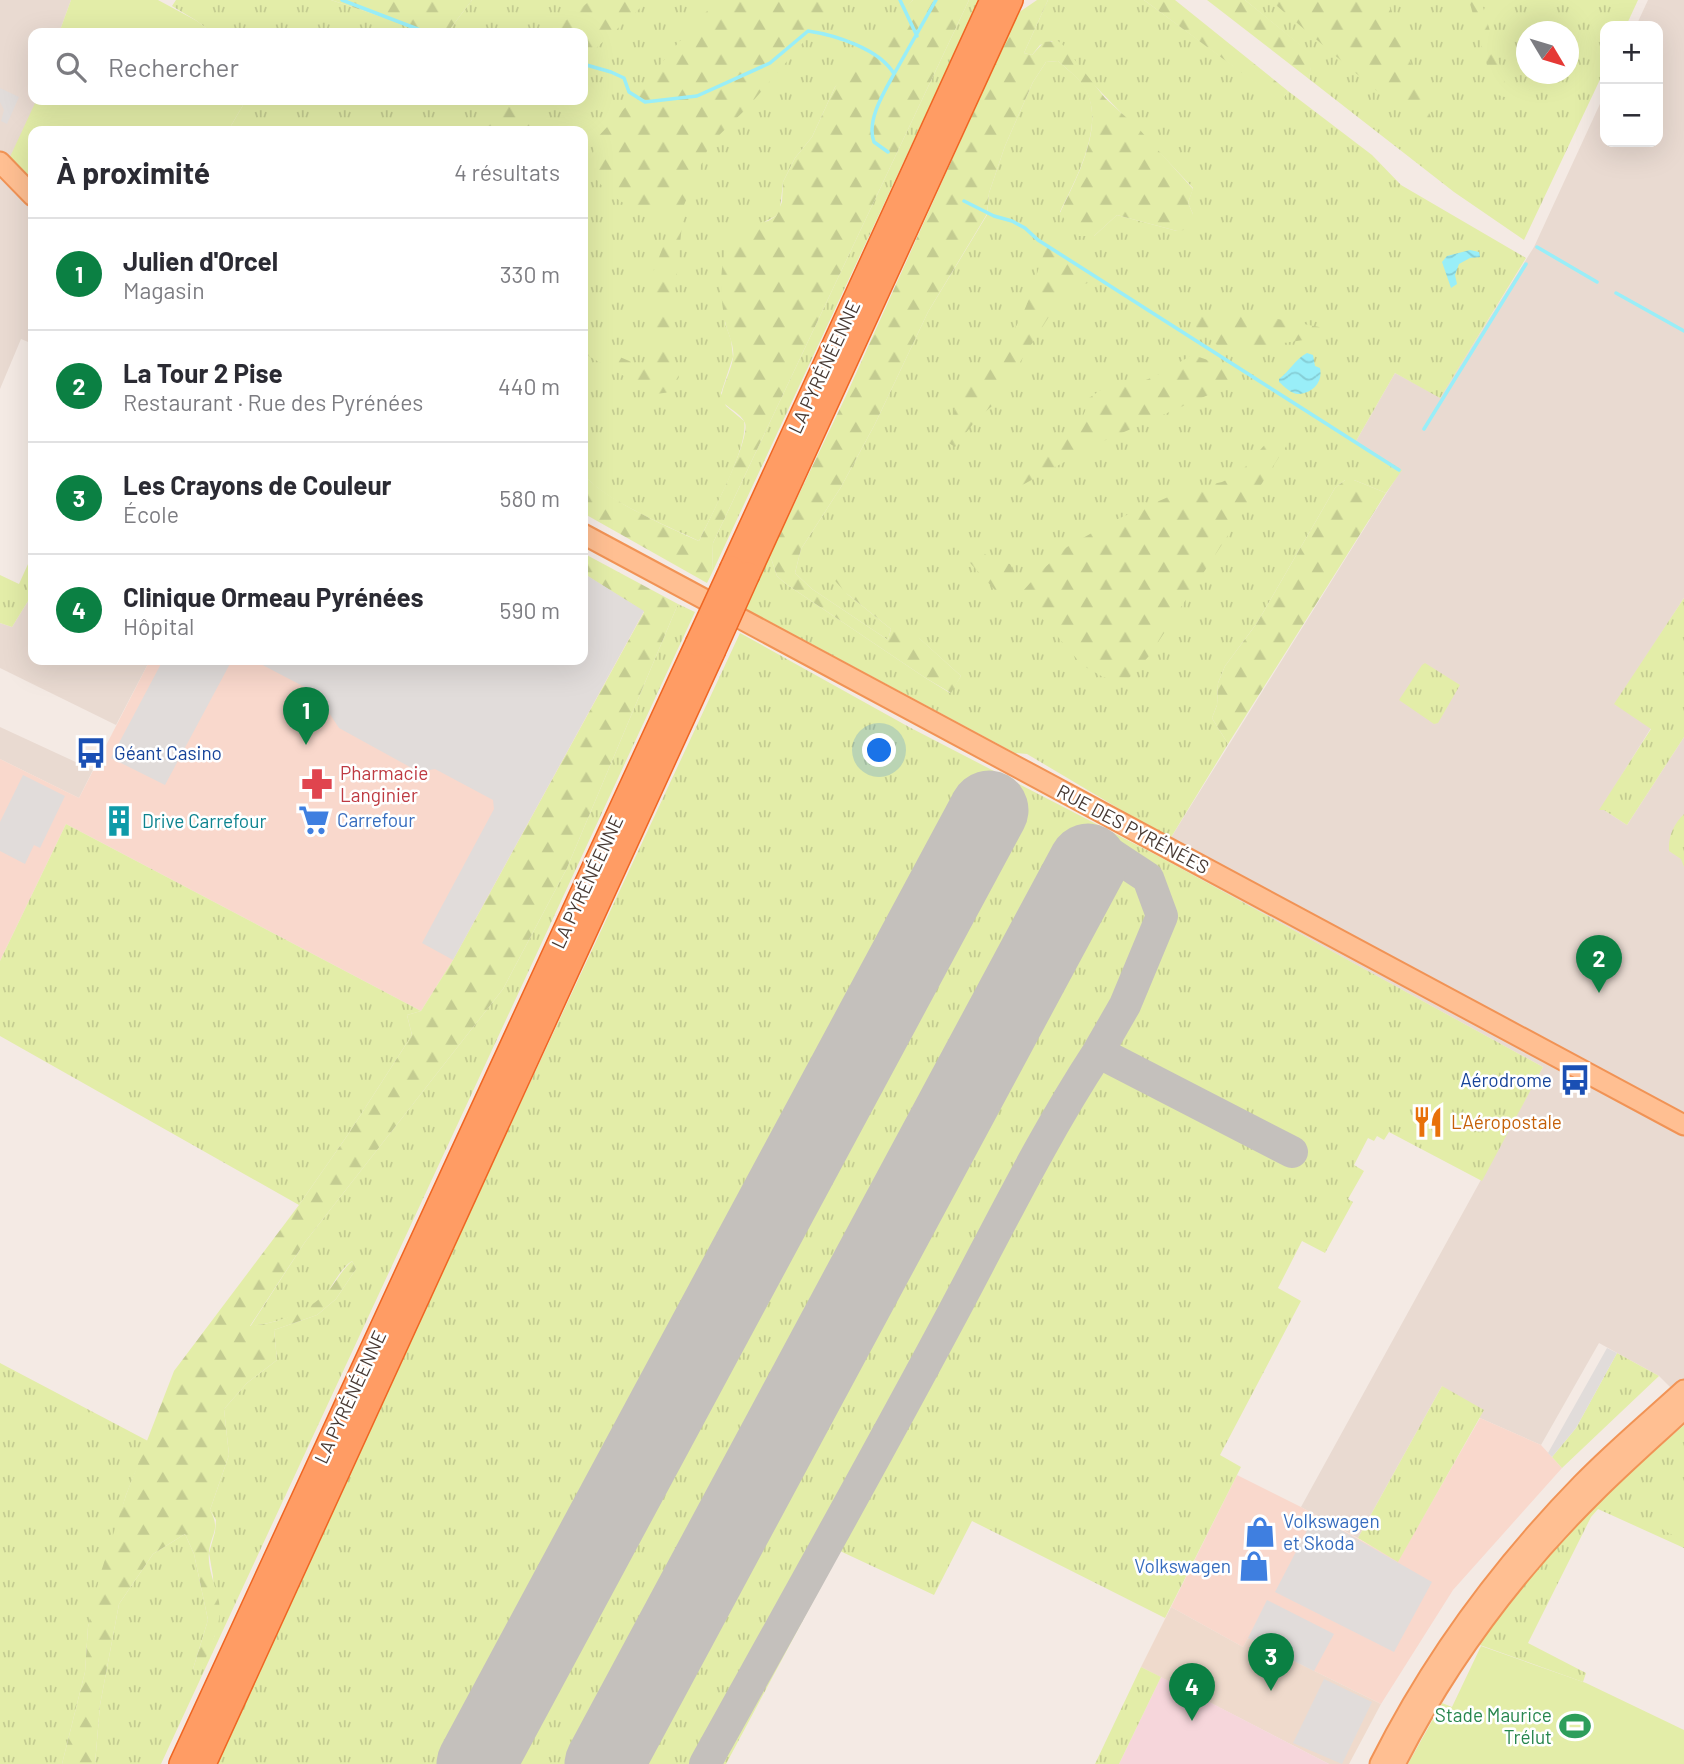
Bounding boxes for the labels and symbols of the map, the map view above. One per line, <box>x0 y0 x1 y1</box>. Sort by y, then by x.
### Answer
north arrow <box>1516 21 1579 84</box>
street label: LA PYRÉNÉENNE <box>783 297 864 437</box>
pin: 1 <box>283 687 329 745</box>
your location <box>862 733 896 767</box>
bus stop icon: Géant Casino <box>74 736 108 770</box>
place label: Géant Casino <box>114 741 222 764</box>
place label: Pharmacie Langinier <box>340 761 428 806</box>
pharmacy icon: Pharmacie Langinier <box>300 767 334 801</box>
street label: RUE DES PYRÉNÉES <box>1053 779 1213 878</box>
supermarket icon: Carrefour <box>297 803 331 837</box>
building icon: Drive Carrefour <box>102 804 136 838</box>
place label: Carrefour <box>337 808 415 831</box>
place label: Drive Carrefour <box>142 809 266 832</box>
street label: LA PYRÉNÉENNE <box>546 812 627 952</box>
pin: 2 <box>1576 935 1622 993</box>
bus stop icon: Aérodrome <box>1558 1063 1592 1097</box>
place label: Aérodrome <box>1460 1068 1552 1091</box>
restaurant icon: L'Aéropostale <box>1411 1105 1445 1139</box>
place label: L'Aéropostale <box>1451 1110 1562 1133</box>
street label: LA PYRÉNÉENNE <box>309 1327 390 1467</box>
place label: Volkswagen et Skoda <box>1283 1509 1380 1554</box>
shop icon: Volkswagen et Skoda <box>1243 1515 1277 1549</box>
shop icon: Volkswagen <box>1237 1549 1271 1583</box>
place label: Volkswagen <box>1134 1554 1231 1577</box>
pin: 3 <box>1248 1633 1294 1691</box>
pin: 4 <box>1169 1663 1215 1721</box>
place label: Stade Maurice Trélut <box>1435 1703 1552 1748</box>
sports icon: Stade Maurice Trélut <box>1558 1709 1592 1743</box>

